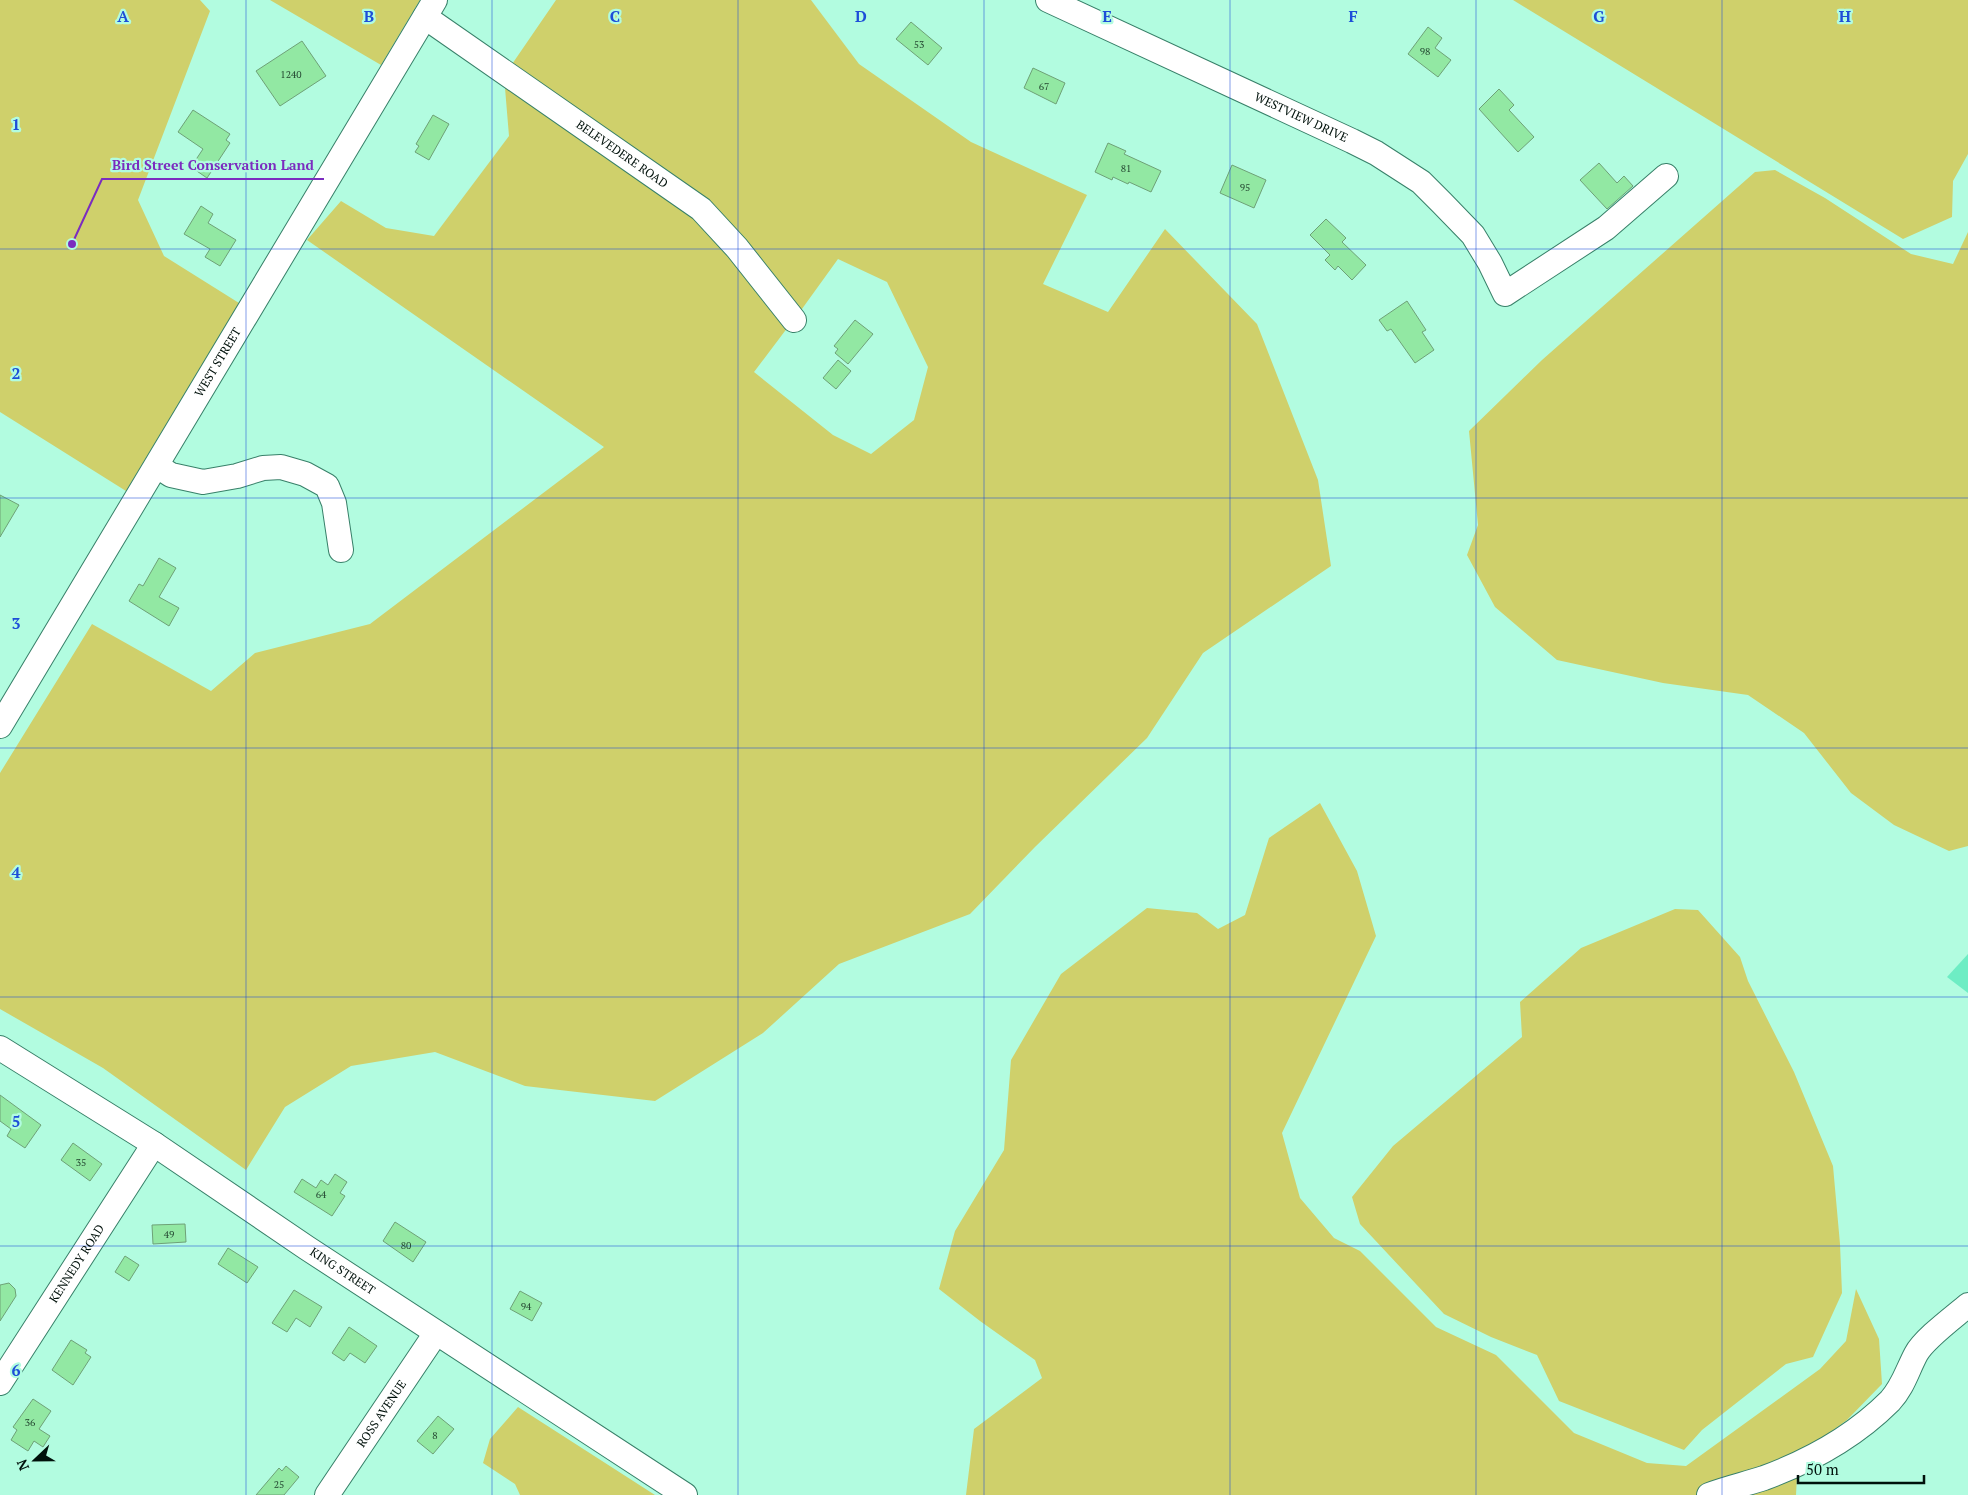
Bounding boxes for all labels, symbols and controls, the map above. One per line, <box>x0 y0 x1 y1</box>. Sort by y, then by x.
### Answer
text: A <box>117 5 129 27</box>
text: B <box>364 5 374 27</box>
text: C <box>610 5 620 27</box>
text: D <box>855 5 867 27</box>
text: E <box>1102 5 1112 27</box>
text: F <box>1348 5 1358 27</box>
text: G <box>1593 5 1605 27</box>
text: H <box>1839 5 1851 27</box>
house number: 53 <box>914 38 924 51</box>
house number: 98 <box>1420 45 1430 58</box>
house number: 1240 <box>280 68 302 81</box>
house number: 67 <box>1039 80 1049 93</box>
street label: WESTVIEW DRIVE <box>1252 89 1350 145</box>
text: 1 <box>11 113 21 135</box>
street label: BELEVEDERE ROAD <box>574 117 671 191</box>
callout: Bird Street Conservation Land <box>102 150 324 179</box>
text: Bird Street Conservation Land <box>112 155 315 174</box>
house number: 81 <box>1121 162 1131 175</box>
house number: 95 <box>1240 181 1250 194</box>
street label: WEST STREET <box>191 324 244 399</box>
text: 2 <box>11 362 21 384</box>
text: 3 <box>11 612 21 634</box>
text: 4 <box>11 861 21 883</box>
text: 5 <box>11 1110 21 1132</box>
house number: 35 <box>76 1156 86 1169</box>
house number: 64 <box>316 1188 327 1201</box>
street label: KENNEDY ROAD <box>46 1221 107 1305</box>
house number: 49 <box>164 1228 174 1241</box>
house number: 80 <box>401 1239 411 1252</box>
street label: KING STREET <box>307 1244 379 1298</box>
house number: 94 <box>521 1300 532 1313</box>
text: 6 <box>11 1359 21 1381</box>
street label: ROSS AVENUE <box>353 1377 409 1450</box>
house number: 36 <box>25 1416 36 1429</box>
house number: 8 <box>432 1429 438 1442</box>
north arrow <box>10 1435 60 1485</box>
scale bar <box>1798 1452 1924 1484</box>
text: N <box>12 1456 33 1474</box>
text: 50 m <box>1806 1459 1839 1479</box>
house number: 25 <box>274 1478 284 1491</box>

